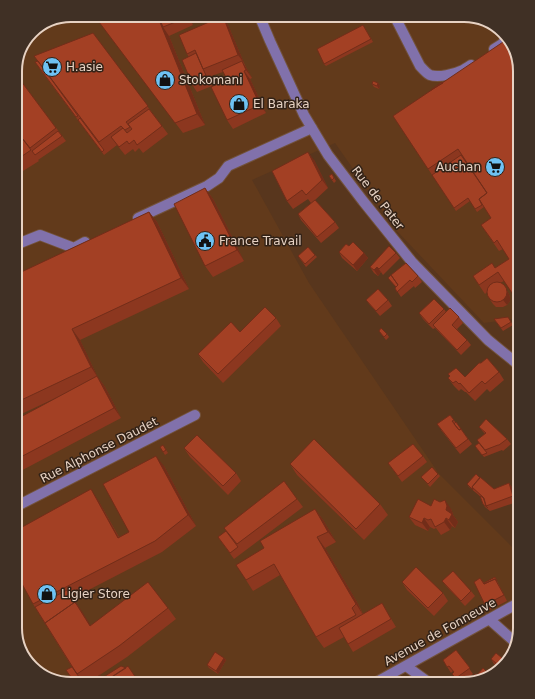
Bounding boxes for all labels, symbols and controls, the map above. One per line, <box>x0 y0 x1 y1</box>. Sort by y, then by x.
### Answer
supermarket icon: H.asie <box>41 56 63 78</box>
place label: H.asie <box>66 60 103 74</box>
shop icon: Stokomani <box>154 69 176 91</box>
place label: Stokomani <box>179 73 243 87</box>
shop icon: El Baraka <box>228 93 250 115</box>
place label: El Baraka <box>253 97 310 111</box>
supermarket icon: Auchan <box>484 156 506 178</box>
place label: Auchan <box>436 160 481 174</box>
street label: Rue de Pater <box>349 164 407 232</box>
public building icon: France Travail <box>194 230 216 252</box>
place label: France Travail <box>219 234 302 248</box>
street label: Rue Alphonse Daudet <box>38 414 160 486</box>
shop icon: Ligier Store <box>36 583 58 605</box>
place label: Ligier Store <box>61 587 130 601</box>
street label: Avenue de Fonneuve <box>382 595 498 669</box>

